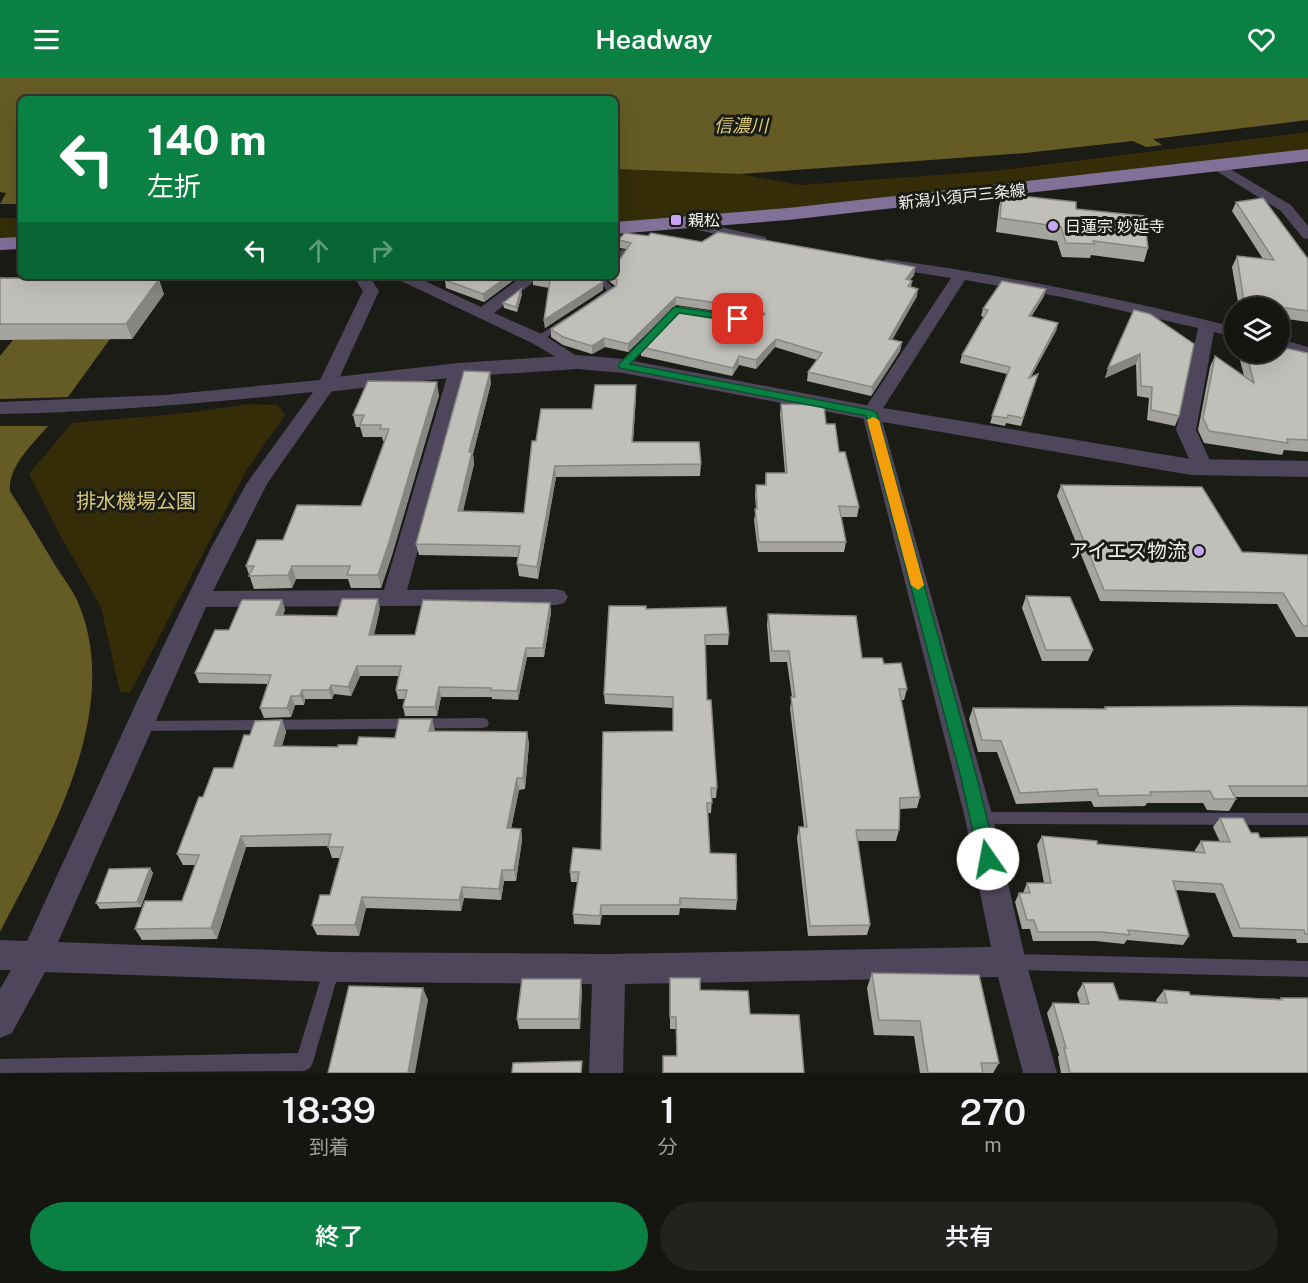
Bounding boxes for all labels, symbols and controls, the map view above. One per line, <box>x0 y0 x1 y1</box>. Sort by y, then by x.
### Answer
icon: menu <box>30 23 63 56</box>
text: Headway <box>595 23 713 55</box>
icon: heart <box>1245 23 1278 56</box>
text: 140 m <box>147 115 267 164</box>
water label: 信濃川 <box>714 115 770 136</box>
icon: left <box>48 120 126 198</box>
text: 左折 <box>147 170 201 202</box>
street label: 新潟小須戸三条線 <box>897 180 1027 213</box>
place label: 親松 <box>688 211 720 230</box>
marker: 親松 <box>669 213 683 227</box>
place label: 日蓮宗 妙延寺 <box>1065 217 1165 236</box>
marker: 日蓮宗 妙延寺 <box>1046 219 1060 233</box>
icon: left <box>239 234 272 267</box>
icon: ahead <box>302 234 335 267</box>
icon: right <box>365 234 398 267</box>
pin <box>712 293 763 344</box>
map controls <box>1224 297 1290 363</box>
button: layers <box>1224 297 1290 363</box>
icon: arrive <box>721 302 754 335</box>
park label: 排水機場公園 <box>76 489 196 513</box>
place label: アイエス物流 <box>1068 539 1187 563</box>
marker: アイエス物流 <box>1192 544 1206 558</box>
position arrow <box>956 827 1020 891</box>
text: 18:39 <box>282 1089 376 1131</box>
text: 1 <box>660 1089 675 1131</box>
text: 270 <box>960 1091 1026 1133</box>
text: m <box>984 1133 1002 1157</box>
text: 到着 <box>309 1135 349 1159</box>
text: 分 <box>658 1135 678 1159</box>
button: 終了 <box>30 1202 648 1271</box>
button: 共有 <box>660 1202 1278 1271</box>

